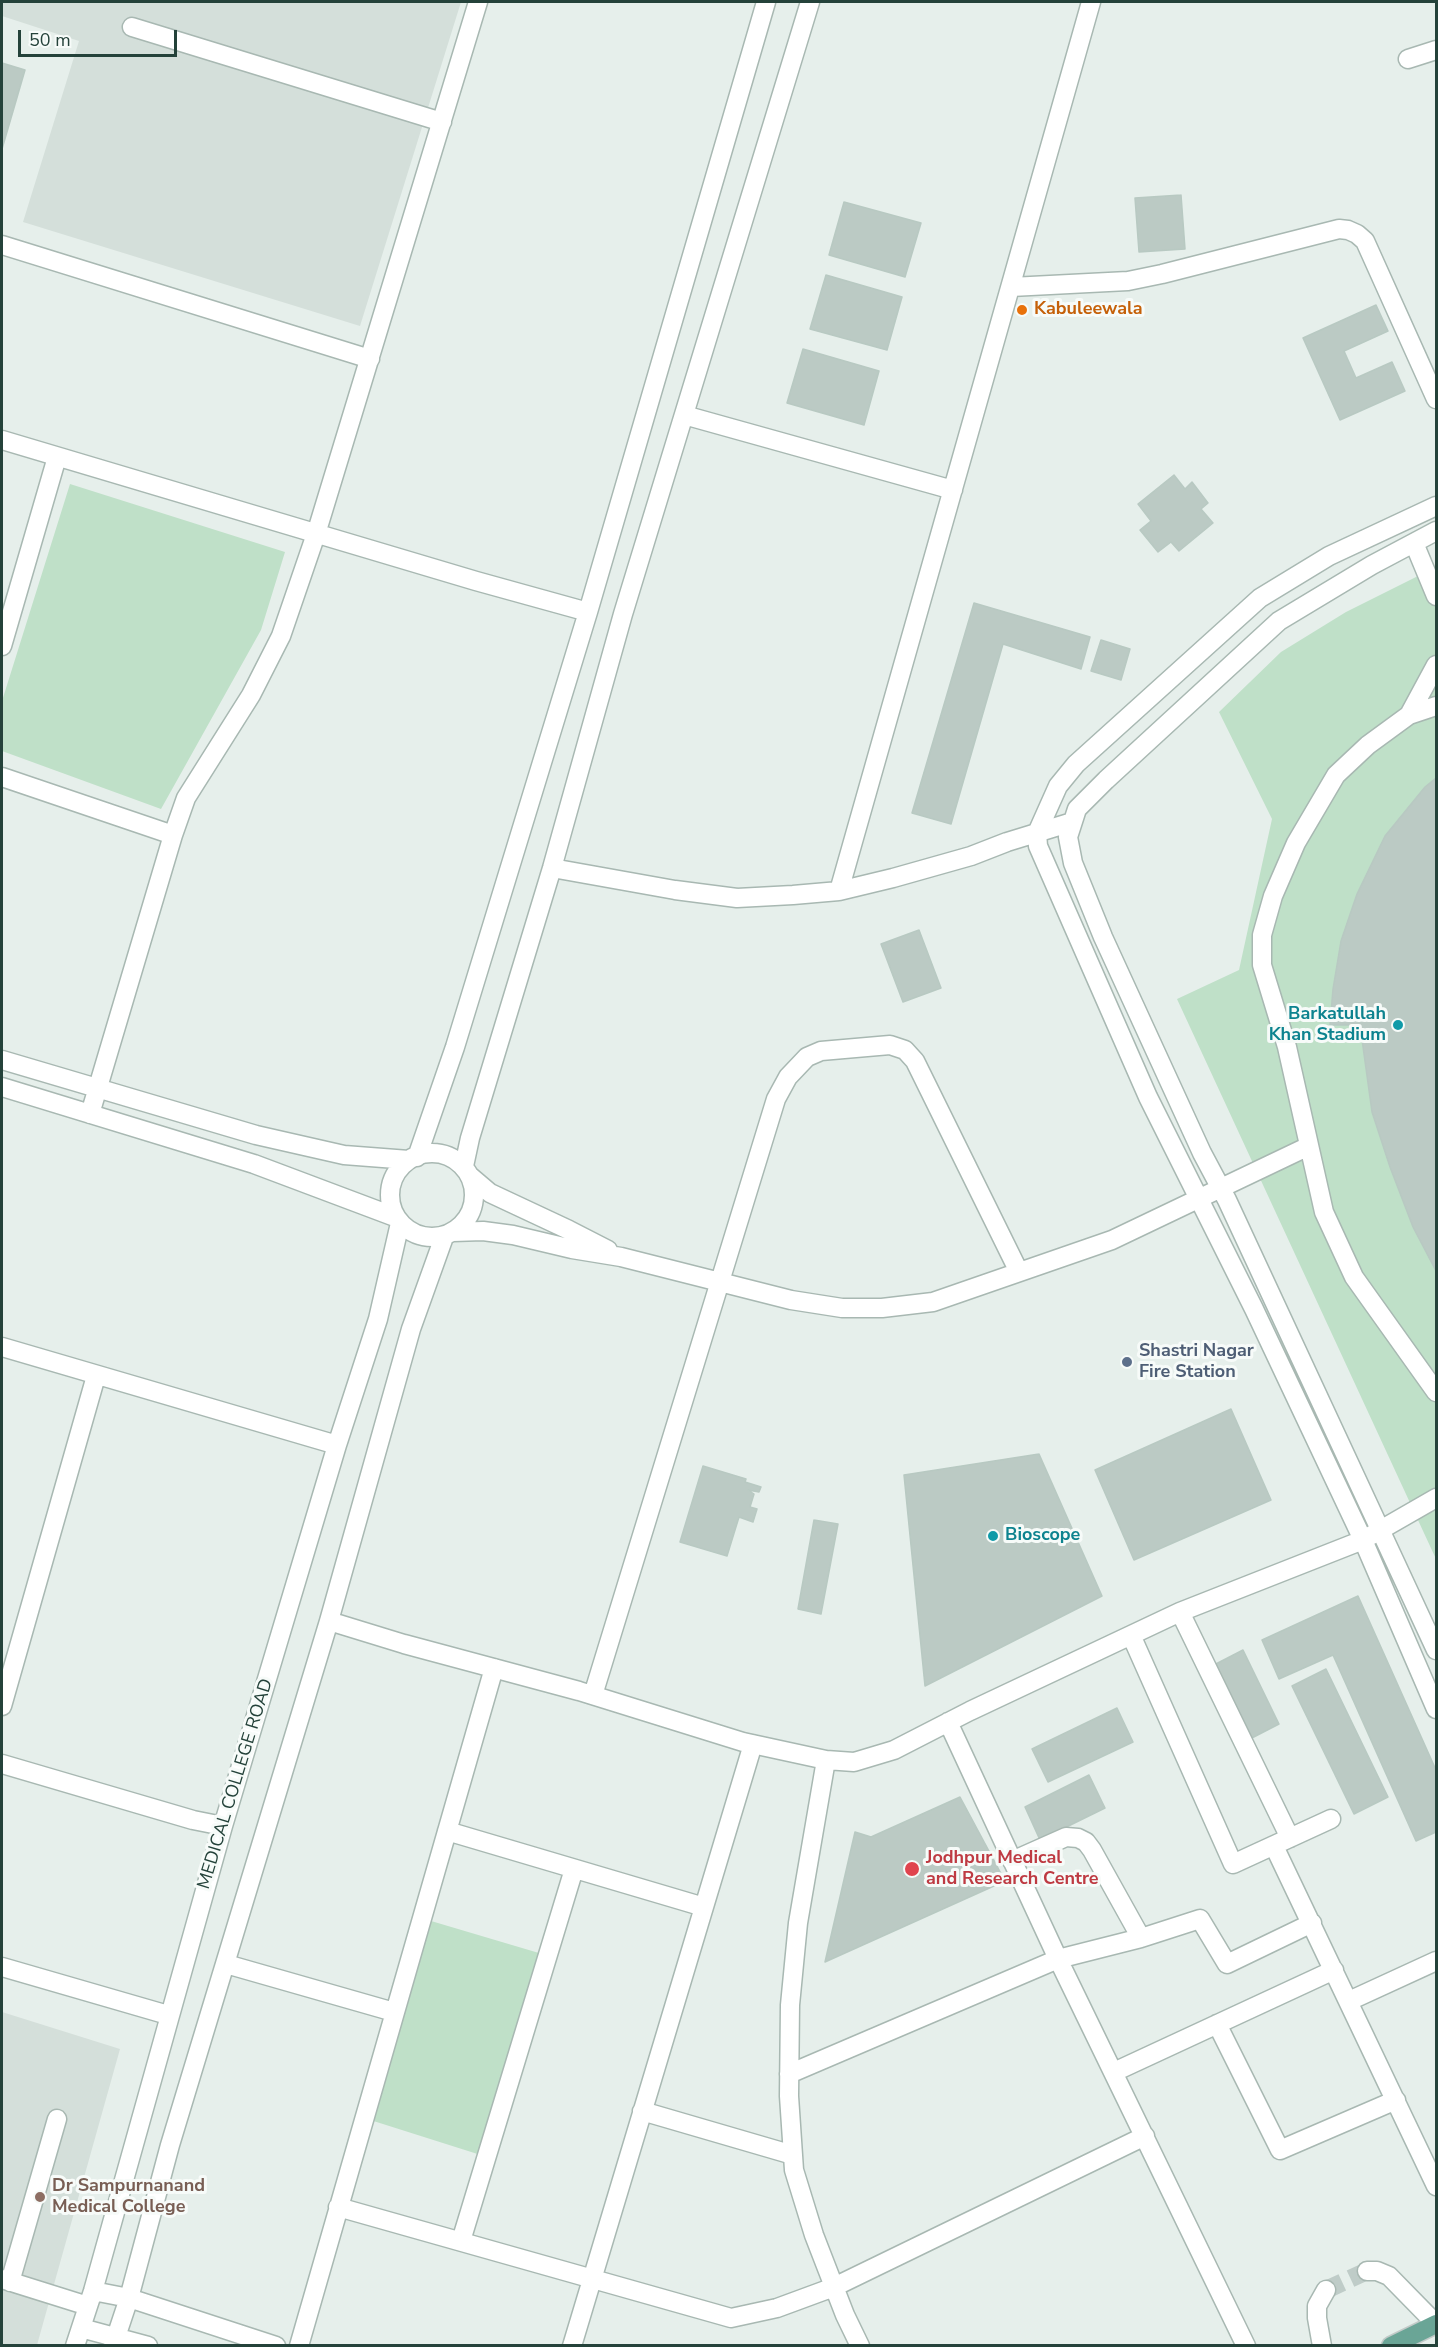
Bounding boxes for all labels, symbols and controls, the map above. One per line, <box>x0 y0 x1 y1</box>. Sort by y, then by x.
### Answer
scale bar <box>21 18 180 56</box>
text: 50 m <box>29 28 71 52</box>
place label: Kabuleewala <box>1034 299 1143 321</box>
marker: Kabuleewala <box>1015 303 1029 317</box>
place label: Barkatullah Khan Stadium <box>1269 1004 1386 1046</box>
marker: Barkatullah Khan Stadium <box>1391 1018 1405 1032</box>
place label: Shastri Nagar Fire Station <box>1139 1341 1254 1384</box>
marker: Shastri Nagar Fire Station <box>1120 1355 1134 1369</box>
place label: Bioscope <box>1005 1525 1080 1547</box>
marker: Bioscope <box>986 1529 1000 1543</box>
street label: MEDICAL COLLEGE ROAD <box>194 1676 278 1892</box>
place label: Jodhpur Medical and Research Centre <box>926 1848 1099 1890</box>
marker: Jodhpur Medical and Research Centre <box>903 1860 921 1878</box>
place label: Dr Sampurnanand Medical College <box>52 2176 205 2218</box>
marker: Dr Sampurnanand Medical College <box>33 2190 47 2204</box>

